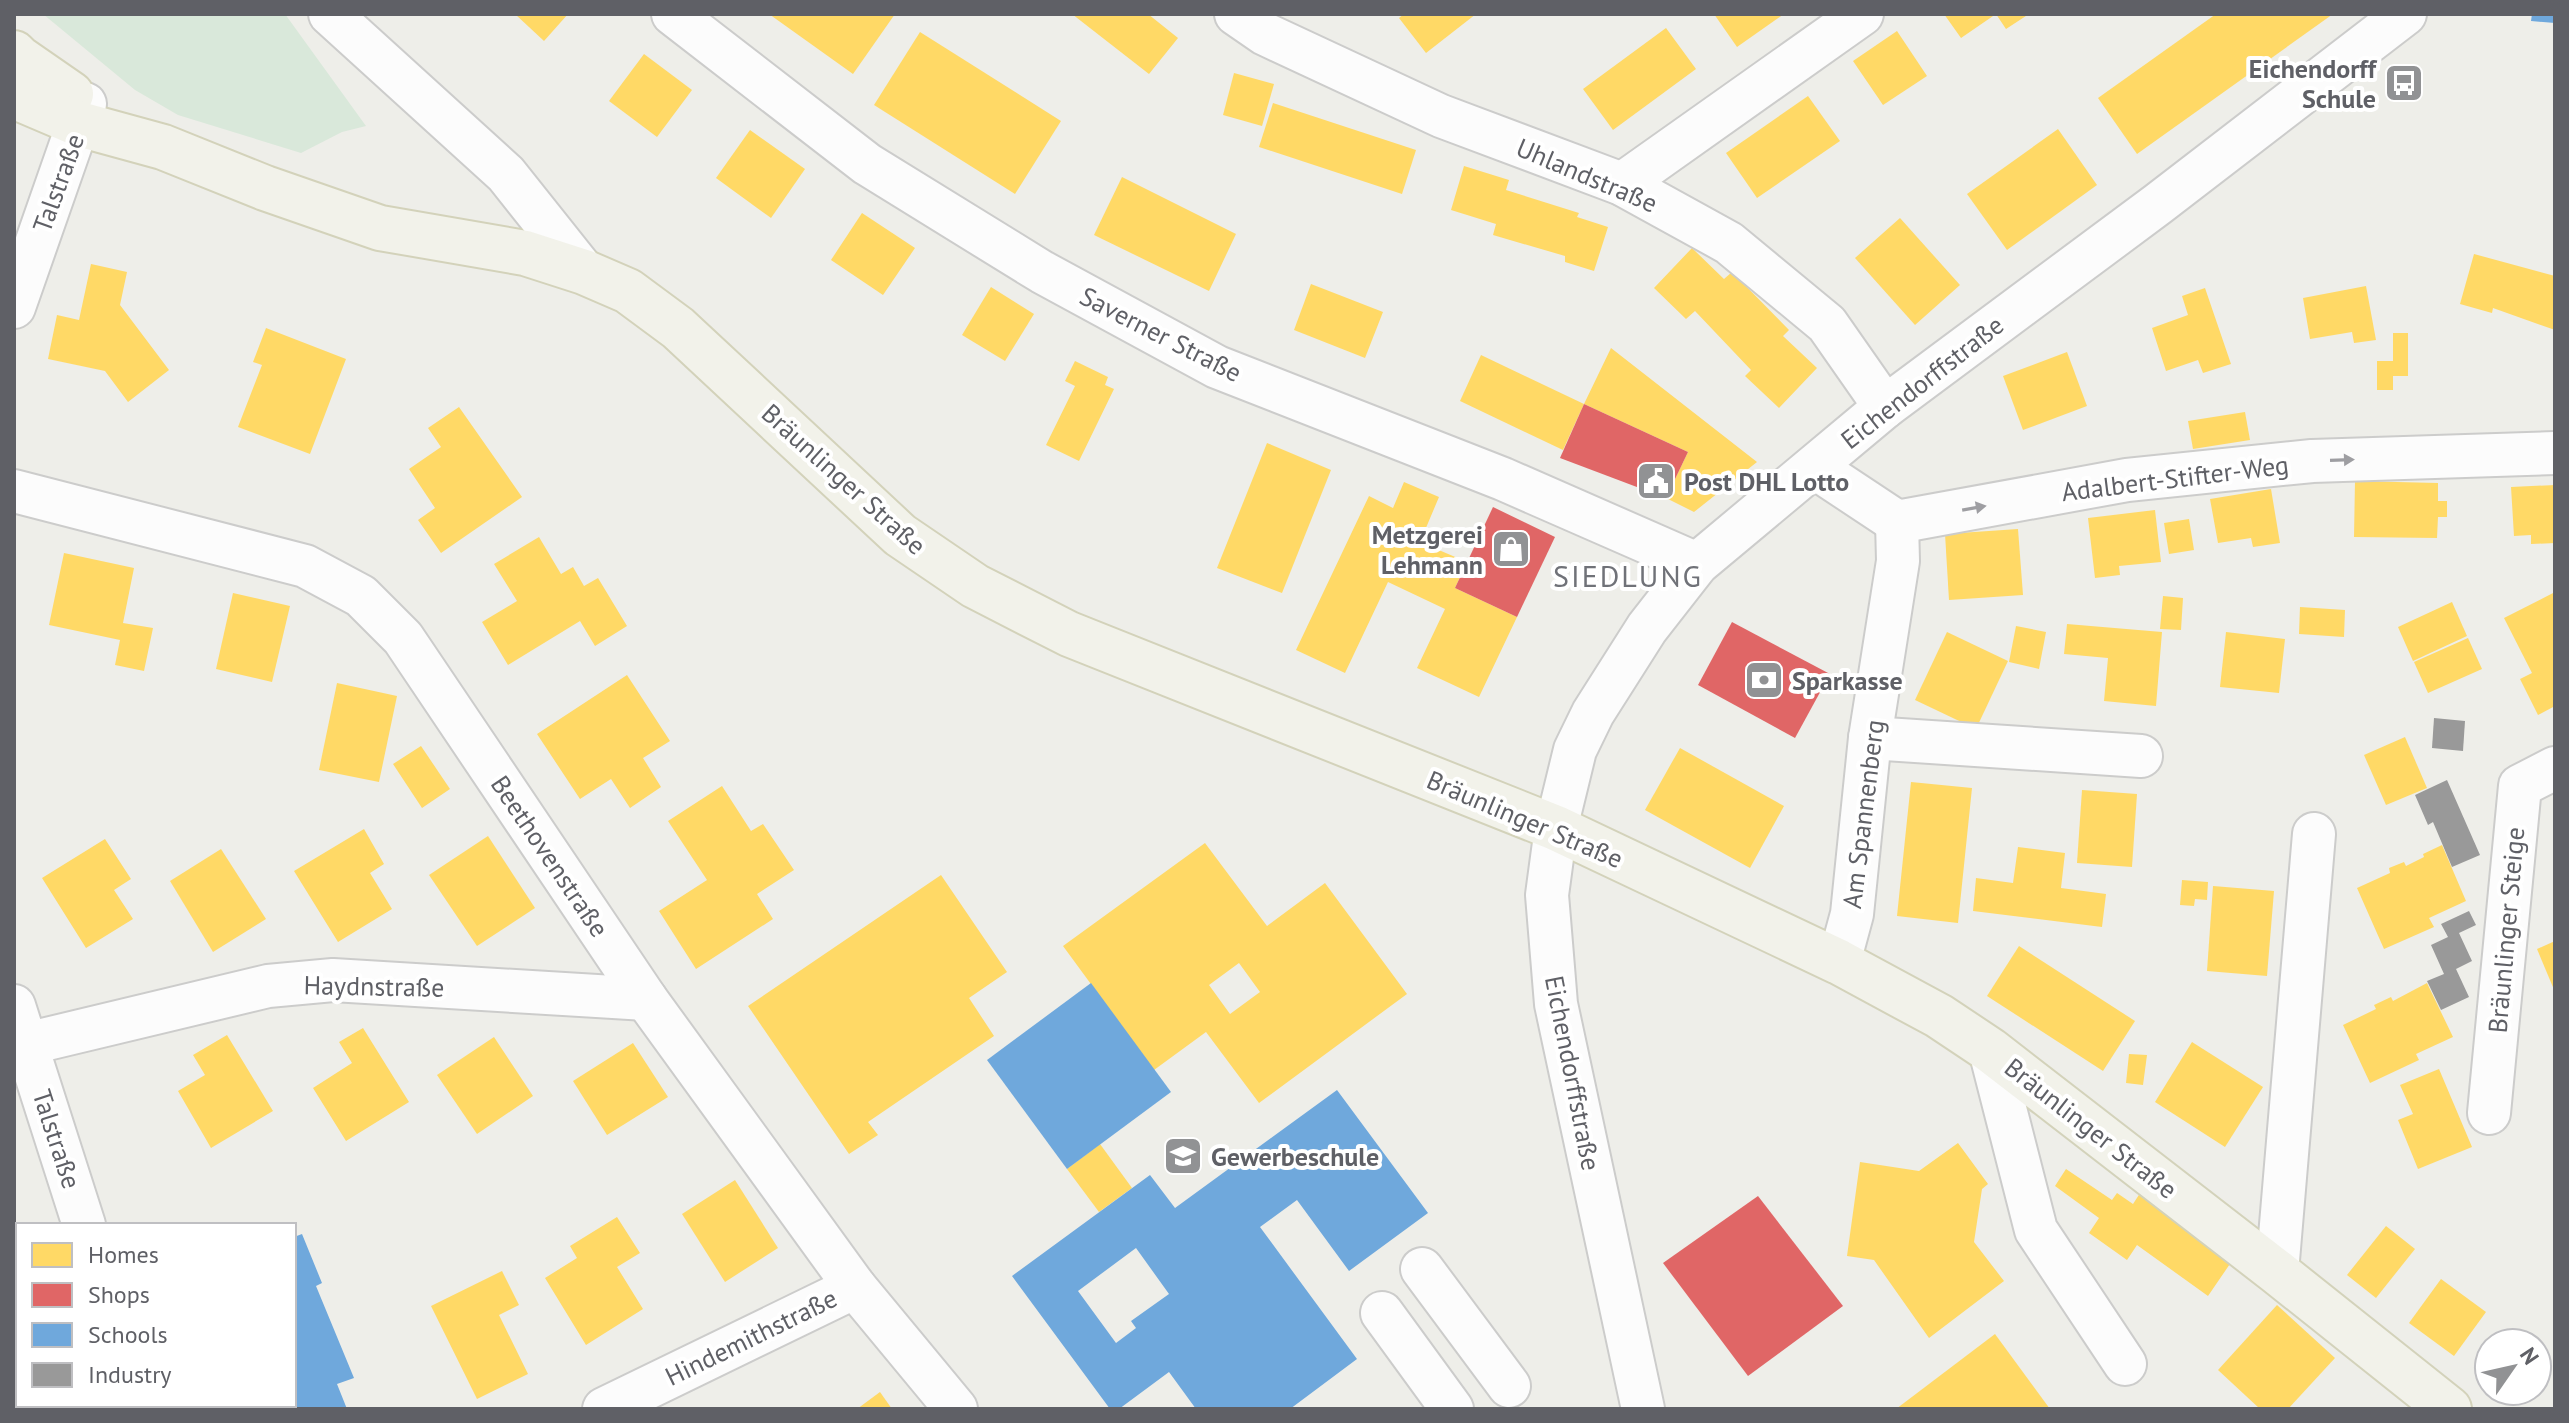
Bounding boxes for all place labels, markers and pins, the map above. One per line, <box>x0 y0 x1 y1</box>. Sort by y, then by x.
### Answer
place label: Eichendorff Schule <box>2249 52 2378 115</box>
bus stop icon: Eichendorff Schule <box>2383 62 2425 104</box>
public building icon: Post DHL Lotto <box>1635 460 1677 502</box>
place label: Post DHL Lotto <box>1684 465 1849 498</box>
place label: Metzgerei Lehmann <box>1372 518 1483 581</box>
shop icon: Metzgerei Lehmann <box>1490 528 1532 570</box>
bank icon: Sparkasse <box>1743 659 1785 701</box>
place label: Sparkasse <box>1792 664 1903 697</box>
school or university icon: Gewerbeschule <box>1162 1135 1204 1177</box>
place label: Gewerbeschule <box>1211 1140 1379 1173</box>

